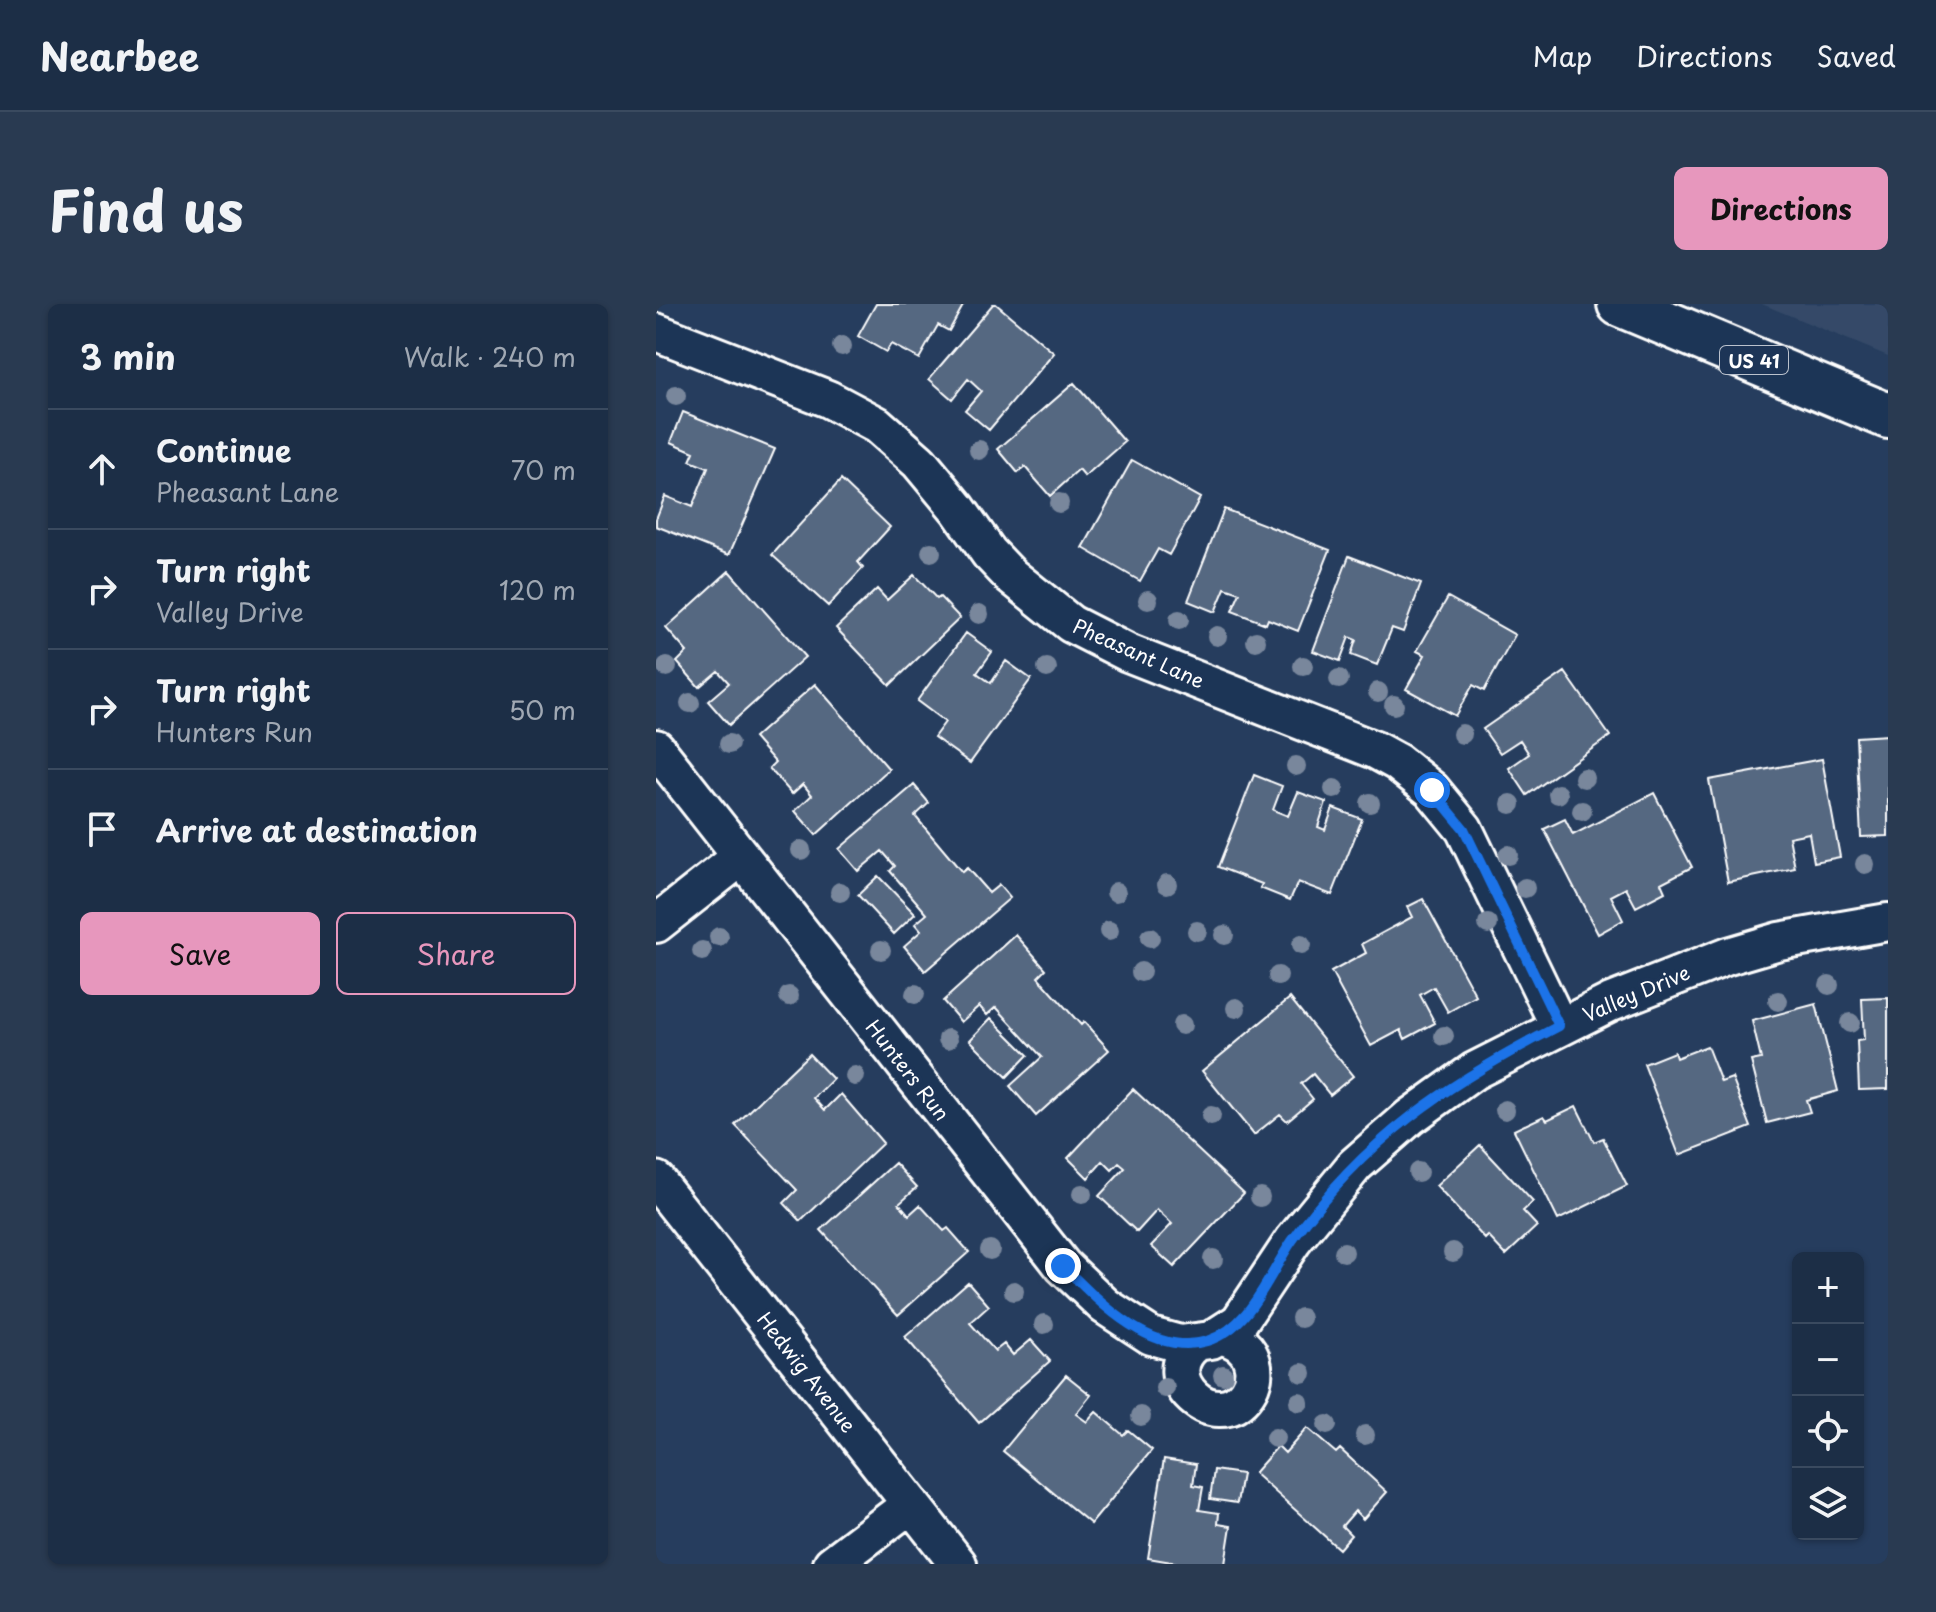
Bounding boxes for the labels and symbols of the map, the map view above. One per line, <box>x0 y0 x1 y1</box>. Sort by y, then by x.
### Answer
road number: US 41 <box>1720 346 1788 374</box>
street label: Pheasant Lane <box>1068 611 1210 695</box>
route start <box>1414 772 1450 808</box>
street label: Valley Drive <box>1578 957 1694 1029</box>
street label: Hunters Run <box>859 1013 957 1127</box>
route end <box>1045 1248 1081 1284</box>
street label: Hedwig Avenue <box>750 1305 864 1439</box>

